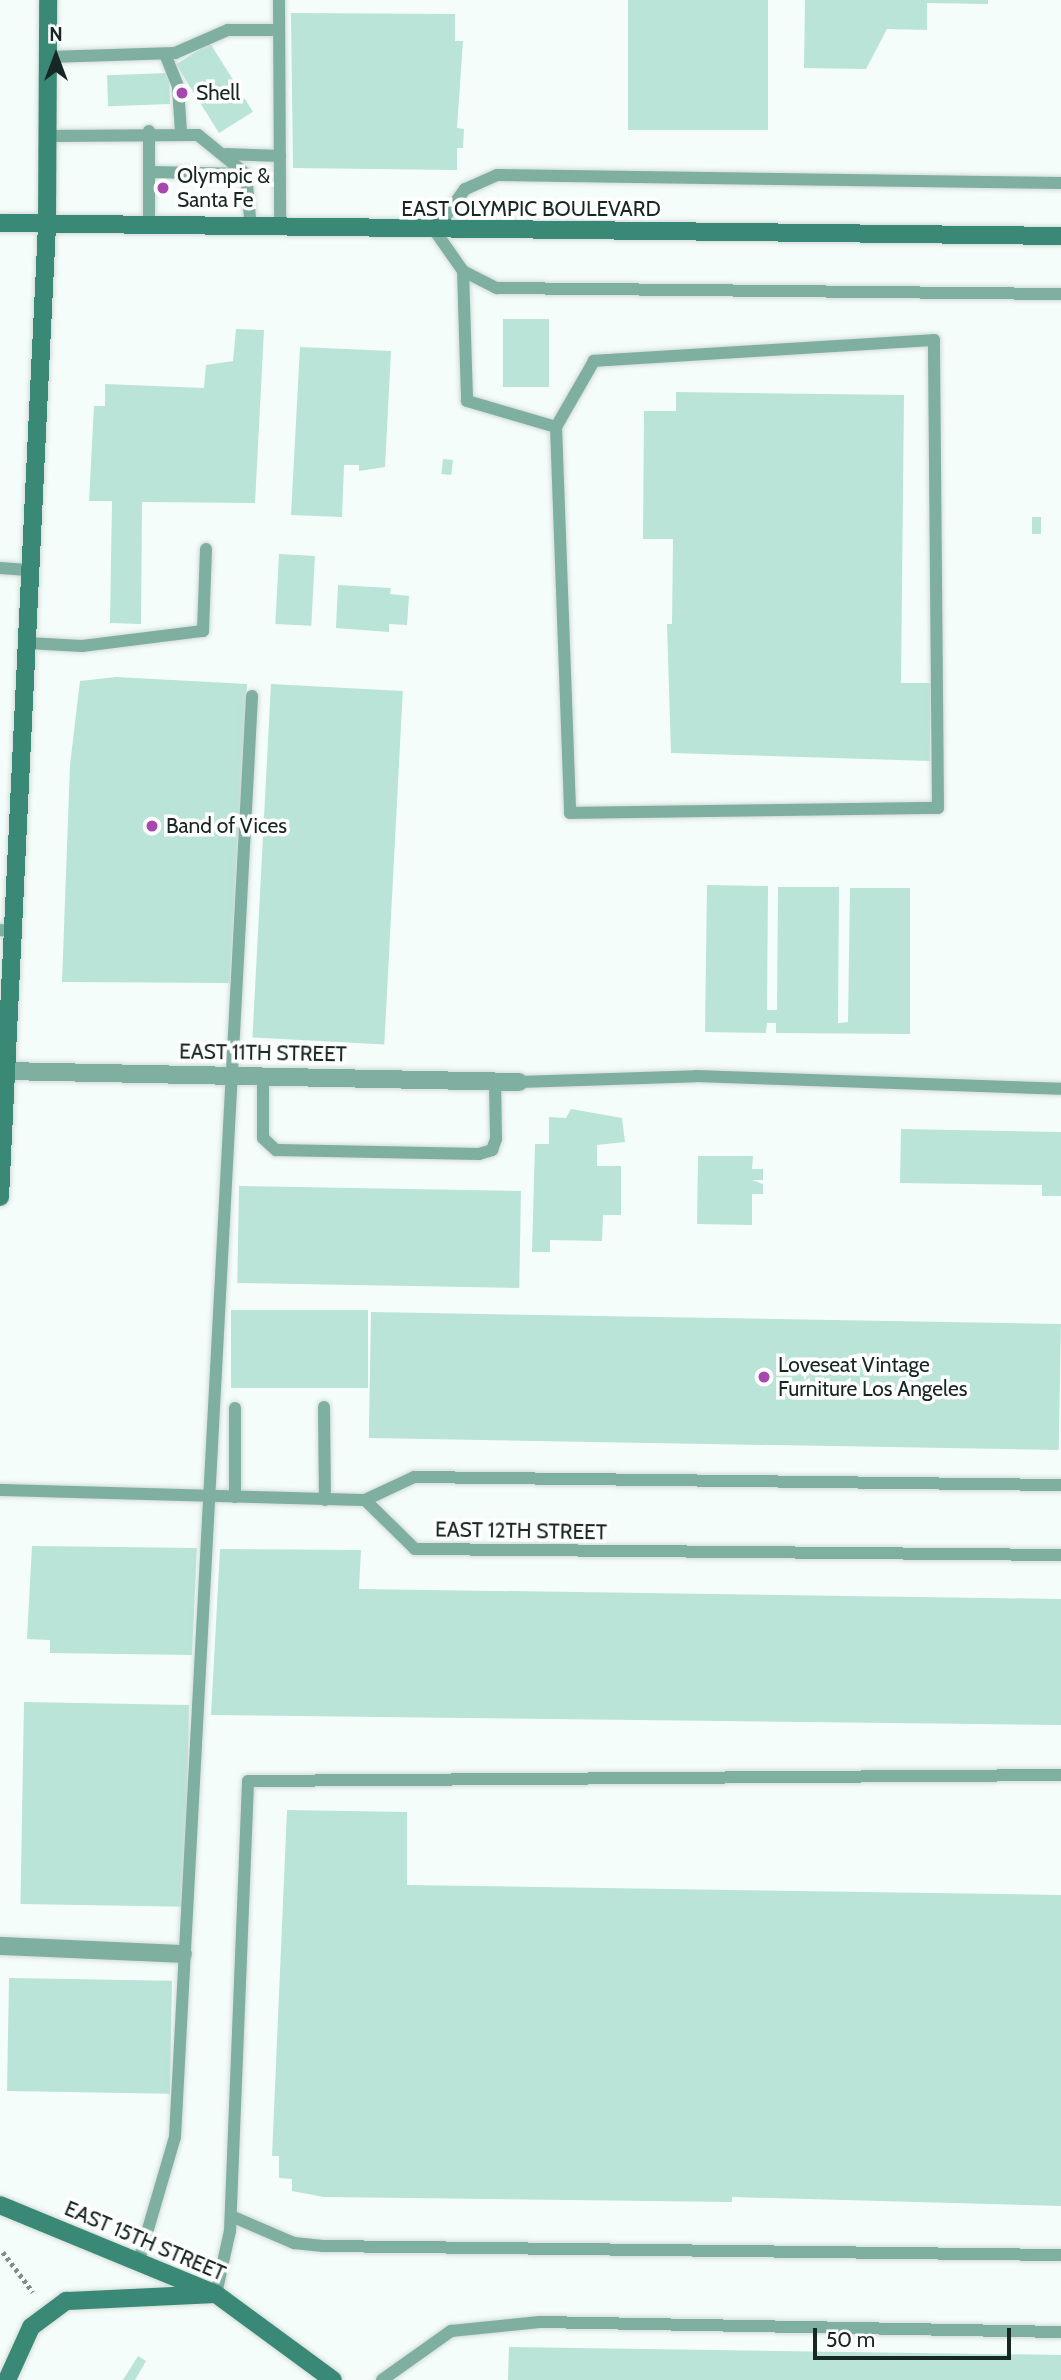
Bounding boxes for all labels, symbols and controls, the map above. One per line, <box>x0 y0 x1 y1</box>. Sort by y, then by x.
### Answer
north arrow <box>21 21 91 91</box>
text: N <box>49 23 63 46</box>
place label: Shell <box>196 80 240 106</box>
marker: Shell <box>174 85 190 101</box>
place label: Olympic & Santa Fe <box>177 163 270 213</box>
marker: Olympic & Santa Fe <box>155 180 171 196</box>
street label: EAST OLYMPIC BOULEVARD <box>401 196 661 222</box>
place label: Band of Vices <box>166 813 287 839</box>
marker: Band of Vices <box>144 818 160 834</box>
street label: EAST 11TH STREET <box>179 1039 347 1067</box>
place label: Loveseat Vintage Furniture Los Angeles <box>778 1352 967 1402</box>
marker: Loveseat Vintage Furniture Los Angeles <box>756 1369 772 1385</box>
street label: EAST 12TH STREET <box>435 1517 607 1545</box>
street label: EAST 15TH STREET <box>61 2196 229 2286</box>
scale bar <box>816 2314 1014 2358</box>
text: 50 m <box>826 2327 875 2352</box>

